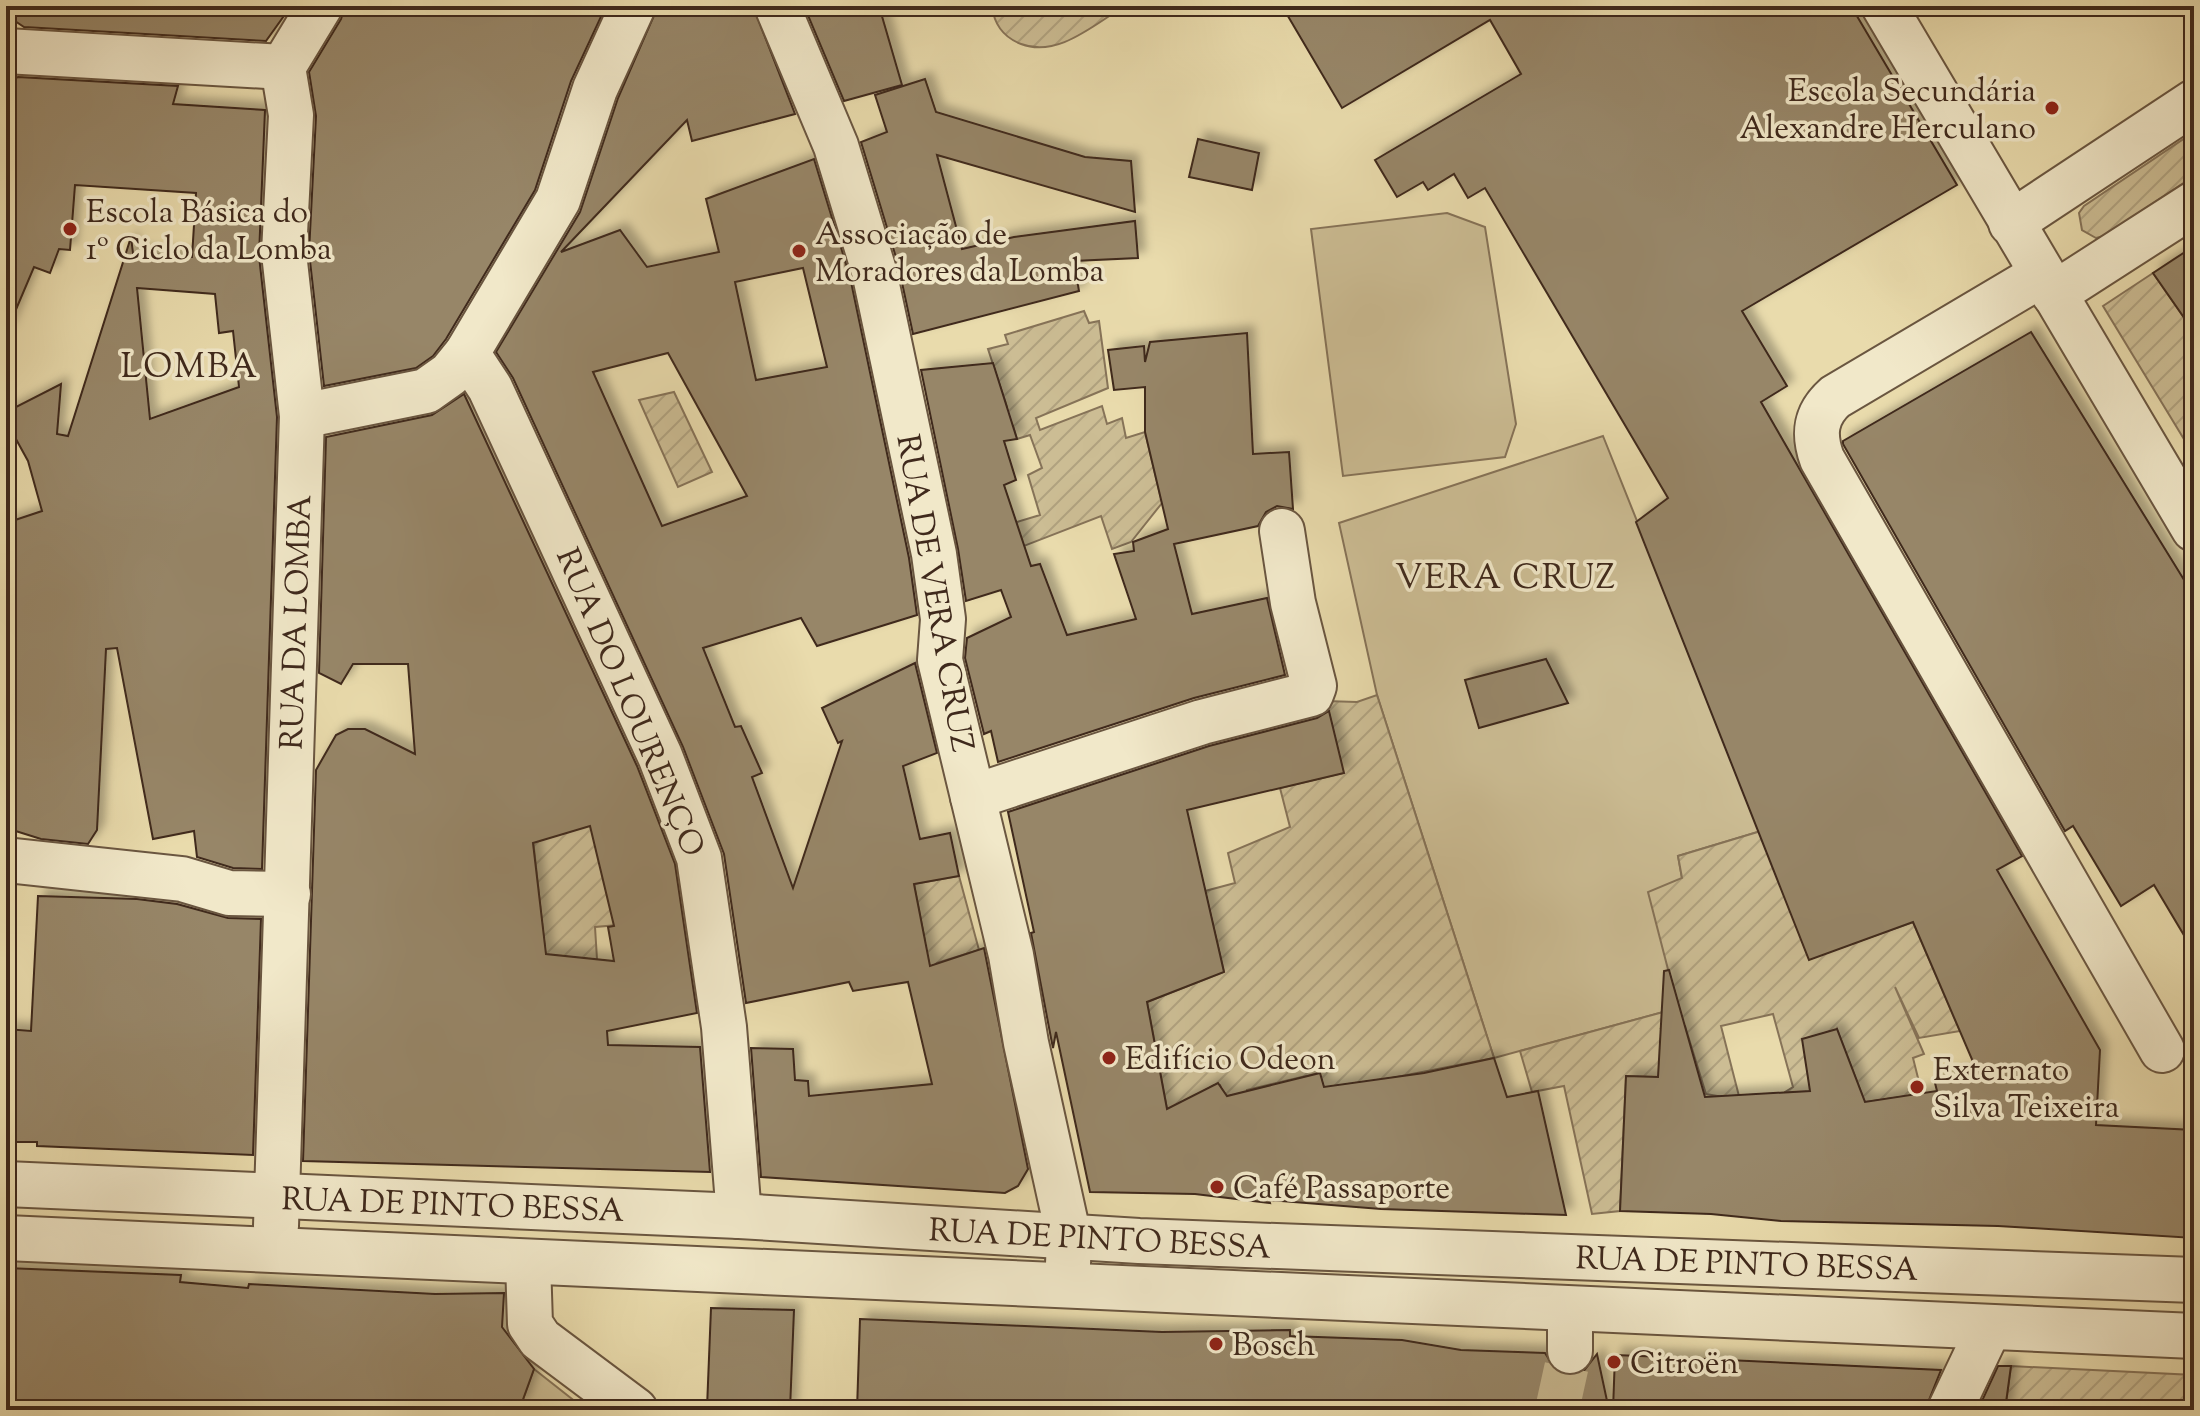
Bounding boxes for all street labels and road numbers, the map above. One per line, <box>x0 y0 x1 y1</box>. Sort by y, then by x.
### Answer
street label: RUA DE VERA CRUZ <box>882 431 984 756</box>
street label: RUA DA LOMBA <box>271 494 325 751</box>
street label: RUA DO LOURENÇO <box>542 542 714 865</box>
street label: RUA DE PINTO BESSA <box>281 1178 625 1236</box>
street label: RUA DE PINTO BESSA <box>927 1209 1272 1273</box>
street label: RUA DE PINTO BESSA <box>1575 1237 1919 1295</box>

